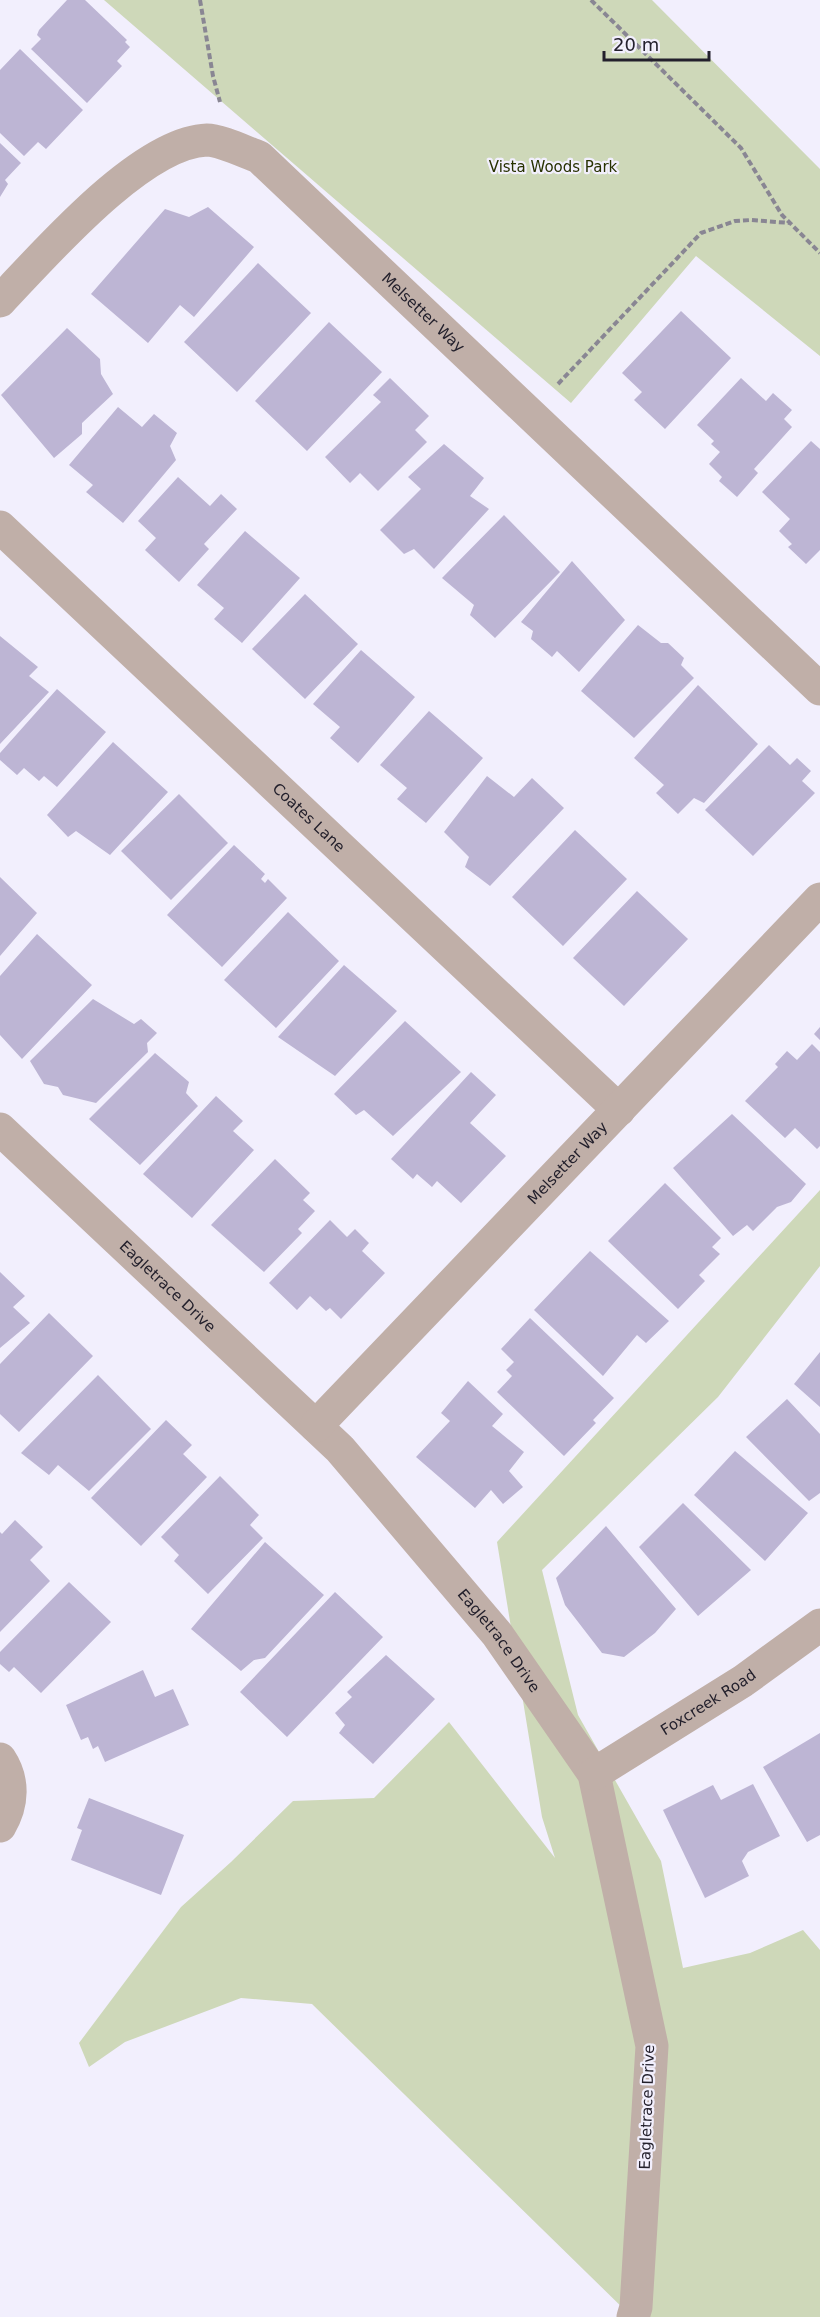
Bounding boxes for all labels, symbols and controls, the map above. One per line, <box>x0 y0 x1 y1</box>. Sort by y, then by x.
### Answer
scale bar <box>604 24 709 62</box>
text: 20 m <box>613 34 659 55</box>
park label: Vista Woods Park <box>489 158 618 176</box>
street label: Melsetter Way <box>378 269 468 356</box>
street label: Coates Lane <box>269 779 349 856</box>
street label: Melsetter Way <box>524 1118 611 1208</box>
street label: Eagletrace Drive <box>116 1237 219 1336</box>
street label: Eagletrace Drive <box>454 1585 544 1696</box>
street label: Foxcreek Road <box>657 1666 760 1739</box>
street label: Eagletrace Drive <box>636 2044 658 2170</box>

